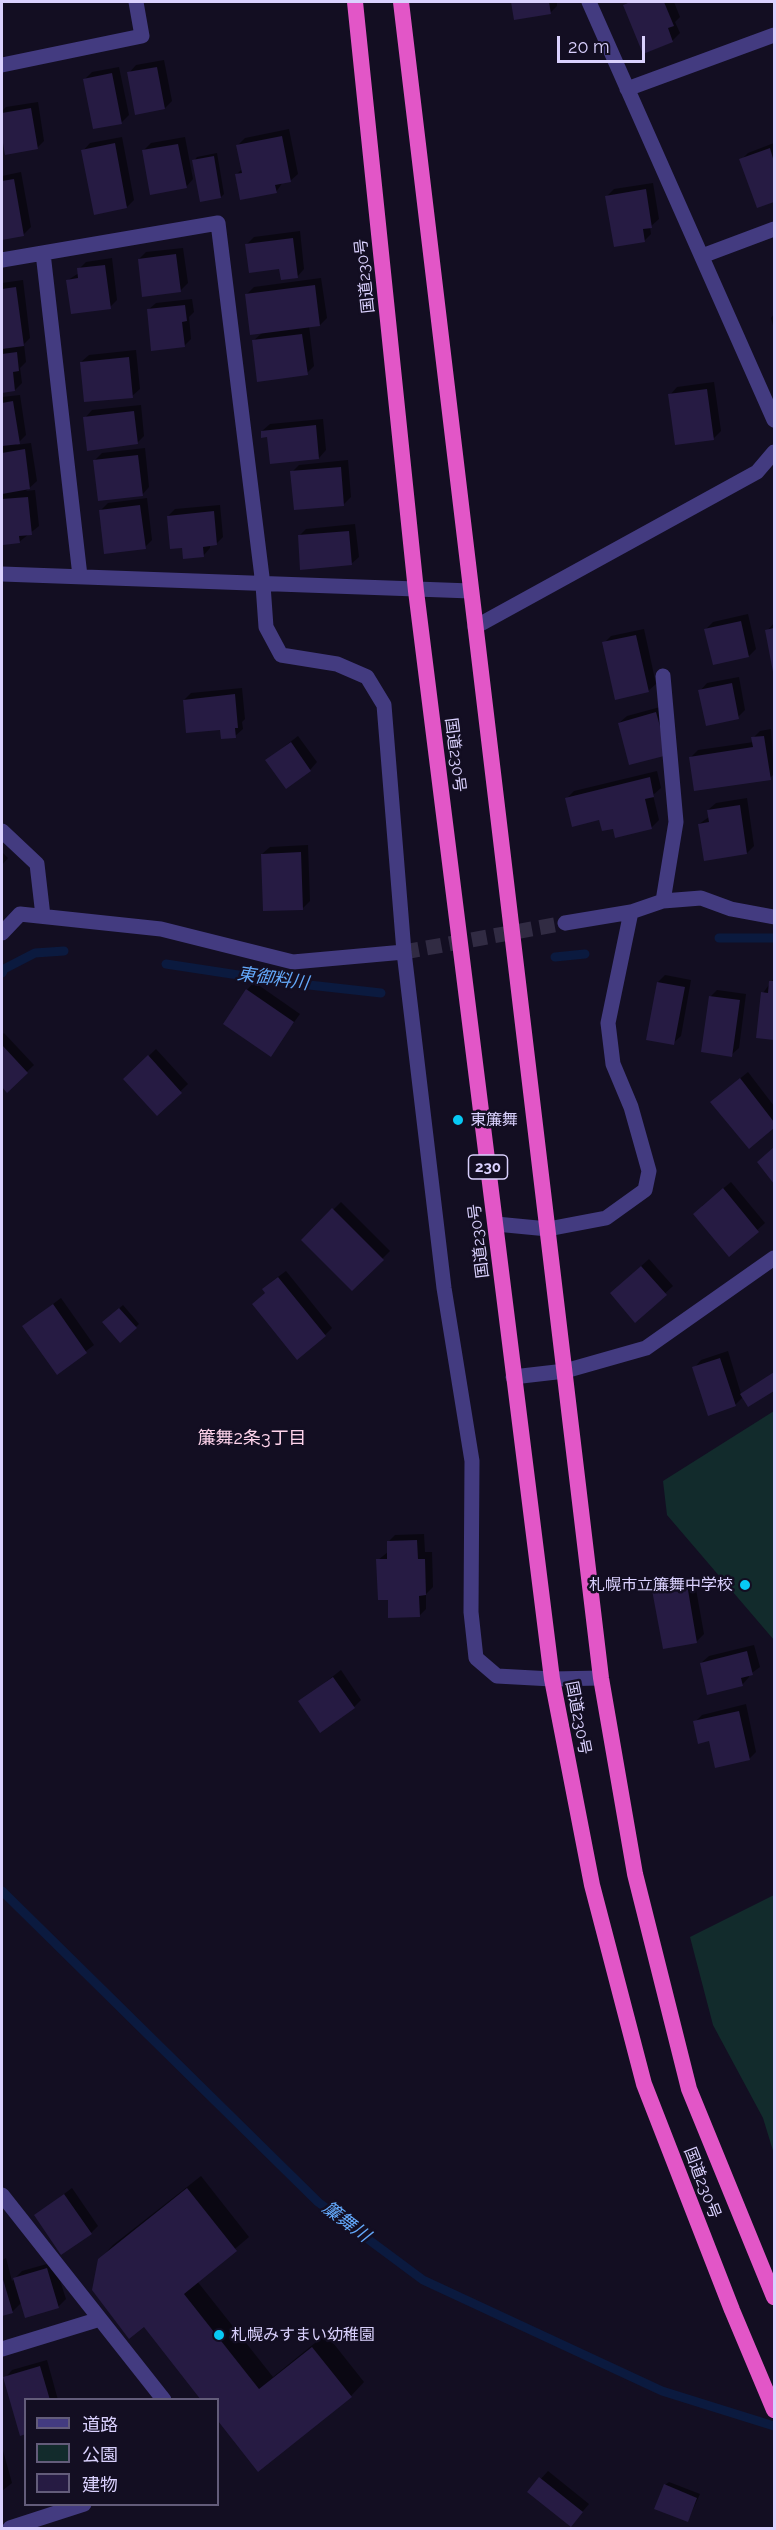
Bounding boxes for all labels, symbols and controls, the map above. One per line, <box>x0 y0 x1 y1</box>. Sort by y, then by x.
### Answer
scale bar <box>560 24 648 62</box>
text: 20 m <box>568 36 610 57</box>
street label: 国道230号 <box>352 238 378 314</box>
street label: 国道230号 <box>441 717 469 793</box>
water label: 東御料川 <box>236 963 310 995</box>
place label: 東簾舞 <box>470 1110 518 1130</box>
marker: 東簾舞 <box>451 1113 465 1127</box>
road number: 230 <box>468 1155 508 1179</box>
street label: 国道230号 <box>465 1203 493 1279</box>
district label: 簾舞2条3丁目 <box>198 1428 306 1450</box>
place label: 札幌市立簾舞中学校 <box>589 1575 733 1595</box>
marker: 札幌市立簾舞中学校 <box>738 1578 752 1592</box>
street label: 国道230号 <box>561 1680 595 1756</box>
street label: 国道230号 <box>680 2145 724 2221</box>
water label: 簾舞川 <box>318 2197 374 2247</box>
place label: 札幌みすまい幼稚園 <box>231 2325 375 2345</box>
marker: 札幌みすまい幼稚園 <box>212 2328 226 2342</box>
legend <box>24 2398 219 2506</box>
text: 道路 <box>82 2414 118 2435</box>
text: 公園 <box>82 2444 118 2465</box>
text: 建物 <box>82 2474 118 2495</box>

